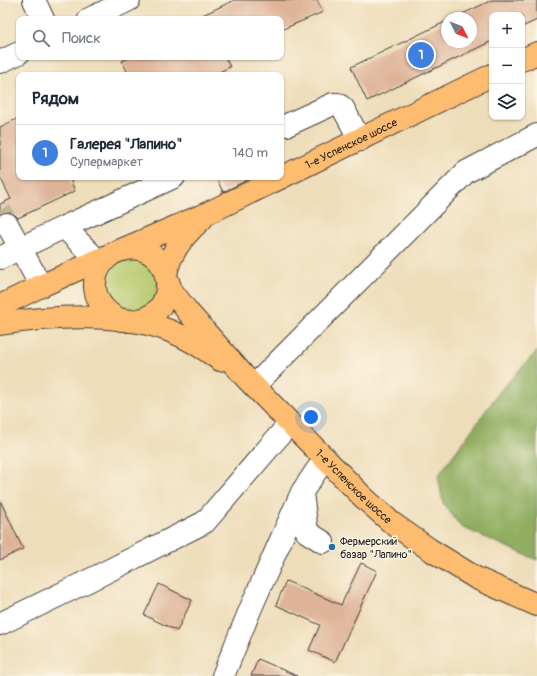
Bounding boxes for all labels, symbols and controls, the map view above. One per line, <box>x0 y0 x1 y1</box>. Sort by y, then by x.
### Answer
north arrow <box>441 12 477 48</box>
map controls <box>489 12 525 120</box>
button: + <box>489 12 525 48</box>
search box <box>16 16 284 60</box>
icon: search <box>30 27 52 49</box>
text: Поиск <box>62 29 101 48</box>
pin: 1 <box>408 40 434 70</box>
button: − <box>489 48 525 84</box>
button: layers <box>489 84 525 120</box>
text: Рядом <box>32 88 79 109</box>
street label: 1-е Успенское шоссе <box>303 116 400 172</box>
text: Галерея "Лапино" <box>70 135 182 154</box>
text: 1 <box>42 145 48 161</box>
text: 140 m <box>232 145 268 161</box>
text: Супермаркет <box>70 154 143 170</box>
your location <box>301 407 321 427</box>
street label: 1-е Успенское шоссе <box>313 447 395 527</box>
place label: Фермерский базар "Лапино" <box>340 535 412 561</box>
marker: Фермерский базар "Лапино" <box>327 542 337 552</box>

